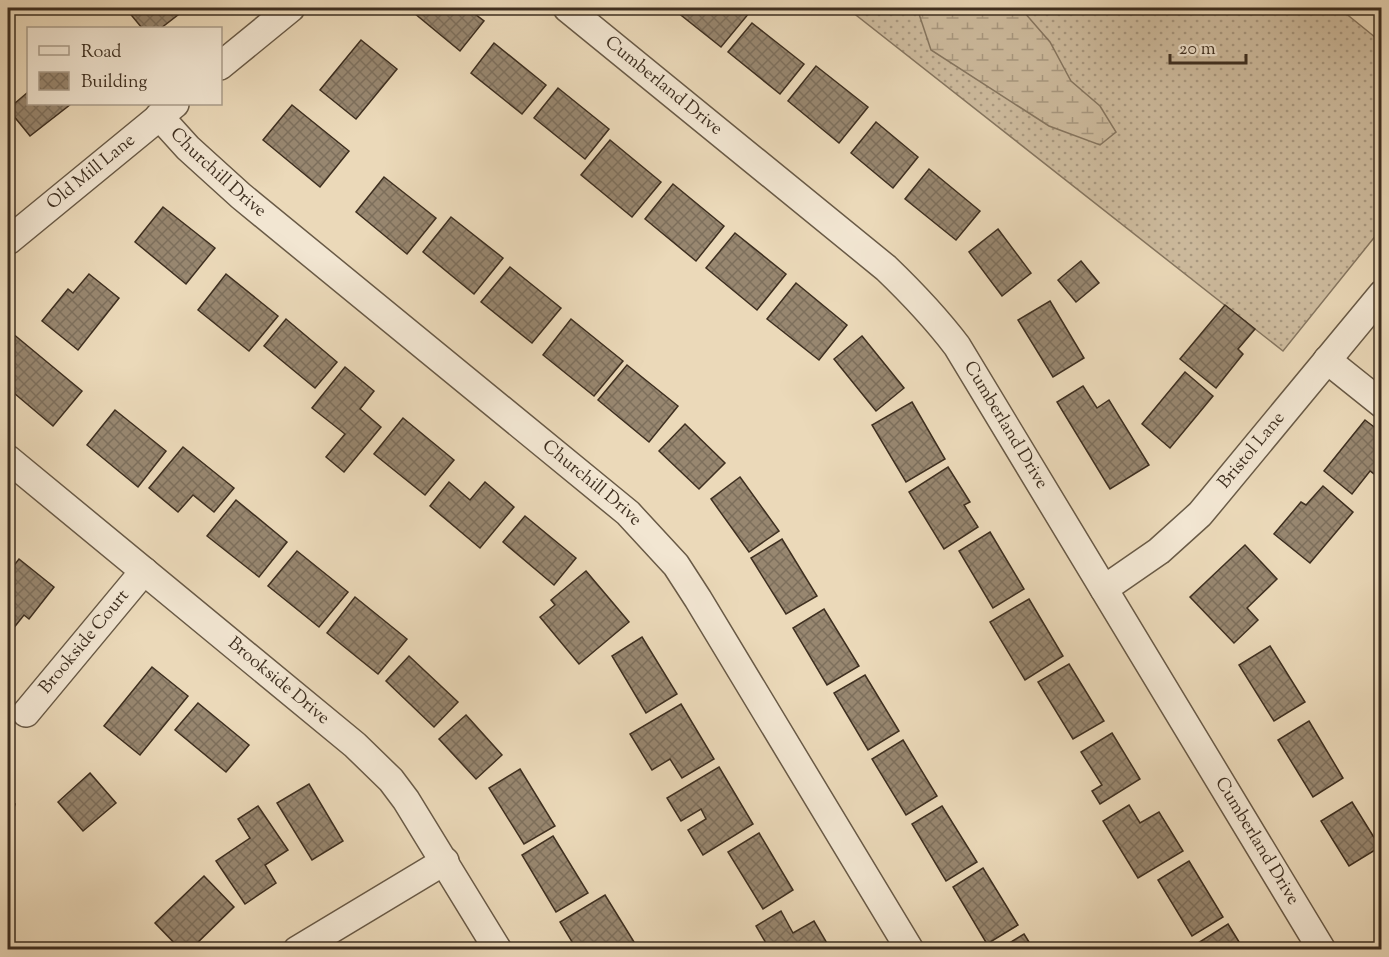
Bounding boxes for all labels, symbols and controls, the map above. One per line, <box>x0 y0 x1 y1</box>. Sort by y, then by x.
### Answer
legend <box>27 27 222 105</box>
scale bar <box>1170 27 1246 65</box>
street label: Cumberland Drive <box>599 30 728 142</box>
text: 20 m <box>1179 37 1216 63</box>
text: Road <box>81 40 121 66</box>
text: Building <box>81 70 147 96</box>
street label: Churchill Drive <box>163 122 272 224</box>
street label: Old Mill Lane <box>42 128 141 217</box>
street label: Cumberland Drive <box>956 357 1054 494</box>
street label: Bristol Lane <box>1213 407 1292 495</box>
street label: Churchill Drive <box>536 434 647 533</box>
street label: Brookside Court <box>34 584 136 700</box>
street label: Brookside Drive <box>222 632 335 731</box>
street label: Cumberland Drive <box>1208 772 1305 910</box>

